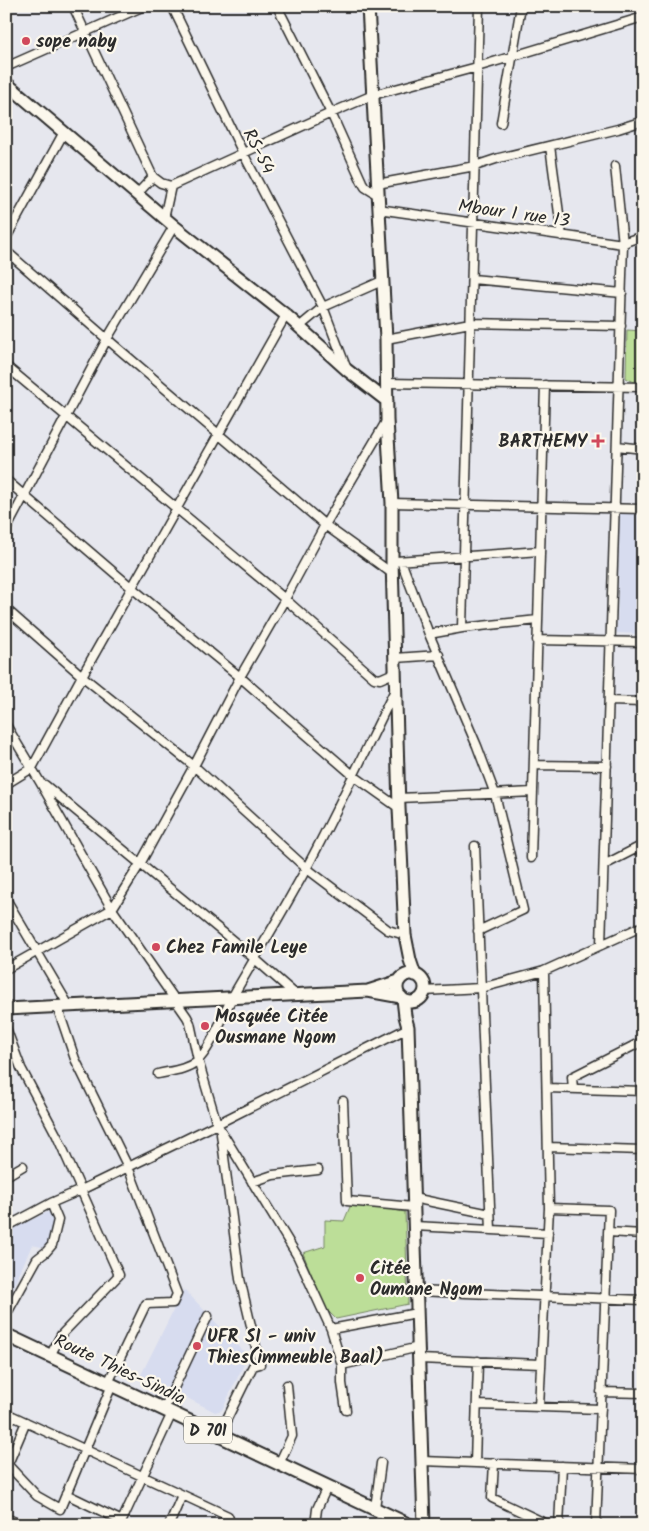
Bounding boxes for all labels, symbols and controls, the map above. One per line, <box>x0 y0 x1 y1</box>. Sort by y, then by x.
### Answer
place label: sope naby <box>36 28 117 57</box>
marker: sope naby <box>20 35 32 47</box>
street label: RS-54 <box>234 124 281 180</box>
street label: Mbour 1 rue 13 <box>456 192 571 237</box>
place label: BARTHEMY <box>498 428 588 457</box>
marker: BARTHEMY <box>591 434 605 448</box>
place label: Chez Famile Leye <box>166 934 307 963</box>
marker: Chez Famile Leye <box>150 941 162 953</box>
place label: Mosquée Citée Ousmane Ngom <box>215 1003 336 1053</box>
marker: Mosquée Citée Ousmane Ngom <box>199 1020 211 1032</box>
place label: Citée Oumane Ngom <box>370 1255 483 1305</box>
marker: Citée Oumane Ngom <box>354 1272 366 1284</box>
place label: UFR SI - univ Thies(immeuble Baal) <box>207 1323 384 1373</box>
street label: Route Thies-Sindia <box>49 1327 190 1414</box>
marker: UFR SI - univ Thies(immeuble Baal) <box>191 1340 203 1352</box>
road number: D 701 <box>184 1416 232 1444</box>

